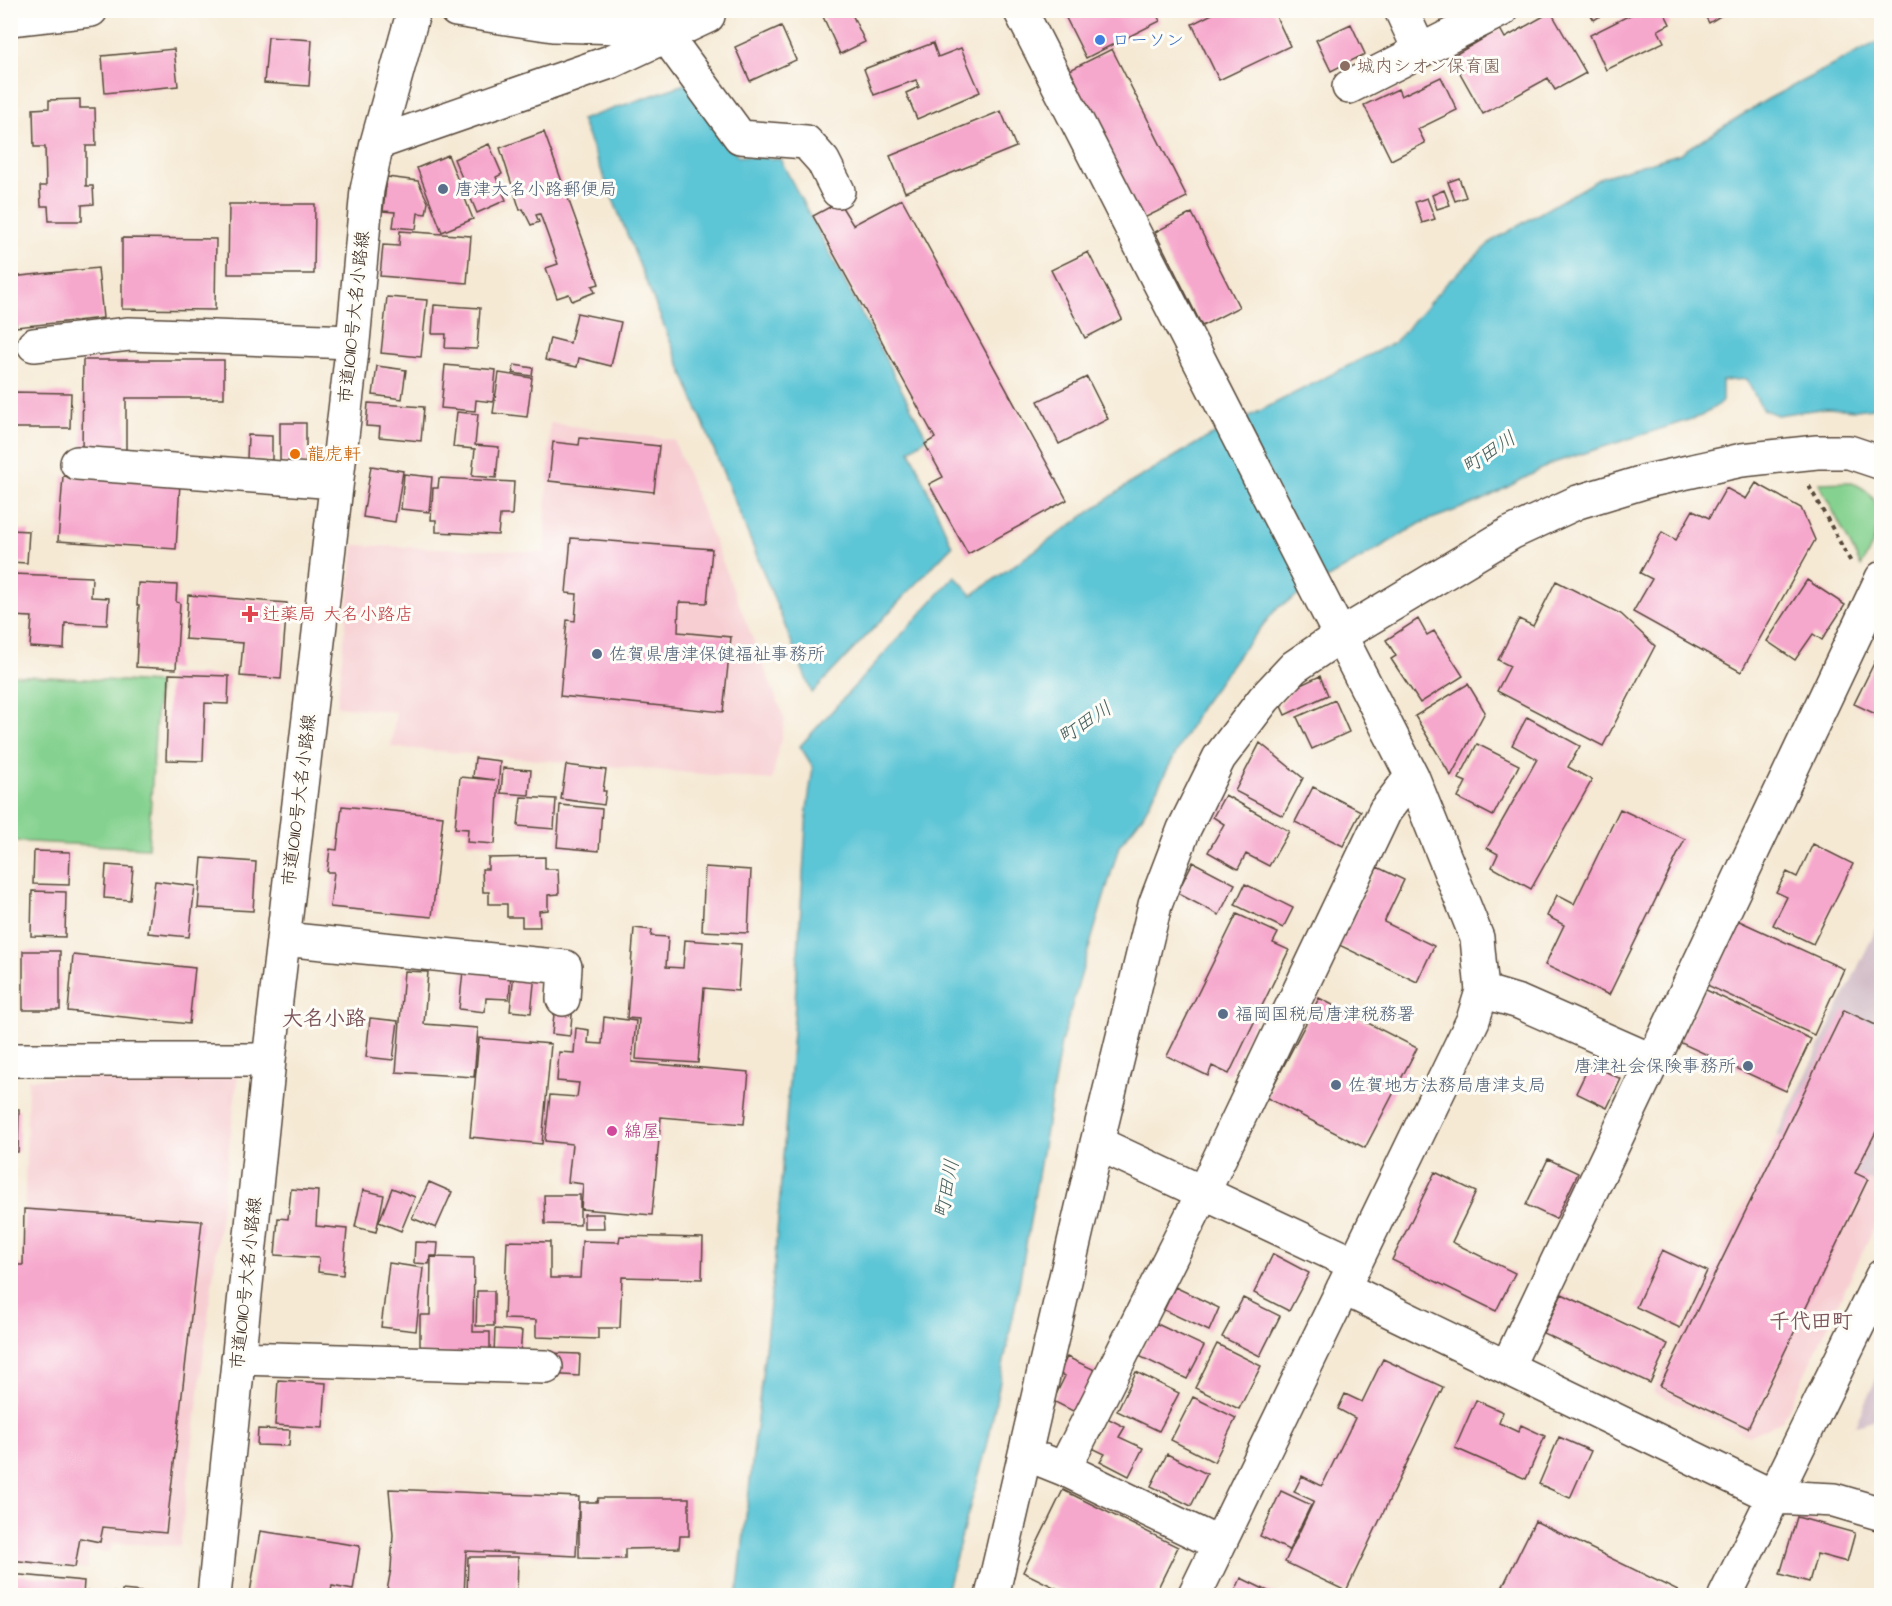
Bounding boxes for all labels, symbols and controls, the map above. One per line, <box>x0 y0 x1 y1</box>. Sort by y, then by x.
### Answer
place label: ローソン <box>1112 28 1184 53</box>
marker: ローソン <box>1093 33 1107 47</box>
place label: 城内シオン保育園 <box>1357 54 1501 79</box>
marker: 城内シオン保育園 <box>1338 59 1352 73</box>
place label: 唐津大名小路郵便局 <box>455 177 617 202</box>
marker: 唐津大名小路郵便局 <box>436 182 450 196</box>
street label: 市道10110号大名小路線 <box>332 229 376 405</box>
water label: 町田川 <box>1456 425 1522 481</box>
place label: 龍虎軒 <box>307 442 361 467</box>
marker: 龍虎軒 <box>288 447 302 461</box>
place label: 辻薬局 大名小路店 <box>262 602 413 627</box>
marker: 辻薬局 大名小路店 <box>243 607 257 621</box>
place label: 佐賀県唐津保健福祉事務所 <box>609 642 825 667</box>
marker: 佐賀県唐津保健福祉事務所 <box>590 647 604 661</box>
water label: 町田川 <box>1052 695 1118 751</box>
street label: 市道10110号大名小路線 <box>276 712 322 888</box>
place label: 福岡国税局唐津税務署 <box>1235 1002 1415 1027</box>
district label: 大名小路 <box>282 1004 366 1033</box>
marker: 福岡国税局唐津税務署 <box>1216 1007 1230 1021</box>
place label: 唐津社会保険事務所 <box>1574 1054 1736 1079</box>
marker: 唐津社会保険事務所 <box>1741 1059 1755 1073</box>
place label: 佐賀地方法務局唐津支局 <box>1348 1073 1546 1098</box>
marker: 佐賀地方法務局唐津支局 <box>1329 1078 1343 1092</box>
place label: 綿屋 <box>624 1119 660 1144</box>
marker: 綿屋 <box>605 1124 619 1138</box>
water label: 町田川 <box>928 1157 966 1221</box>
street label: 市道10110号大名小路線 <box>224 1195 268 1371</box>
district label: 千代田町 <box>1769 1307 1853 1336</box>

